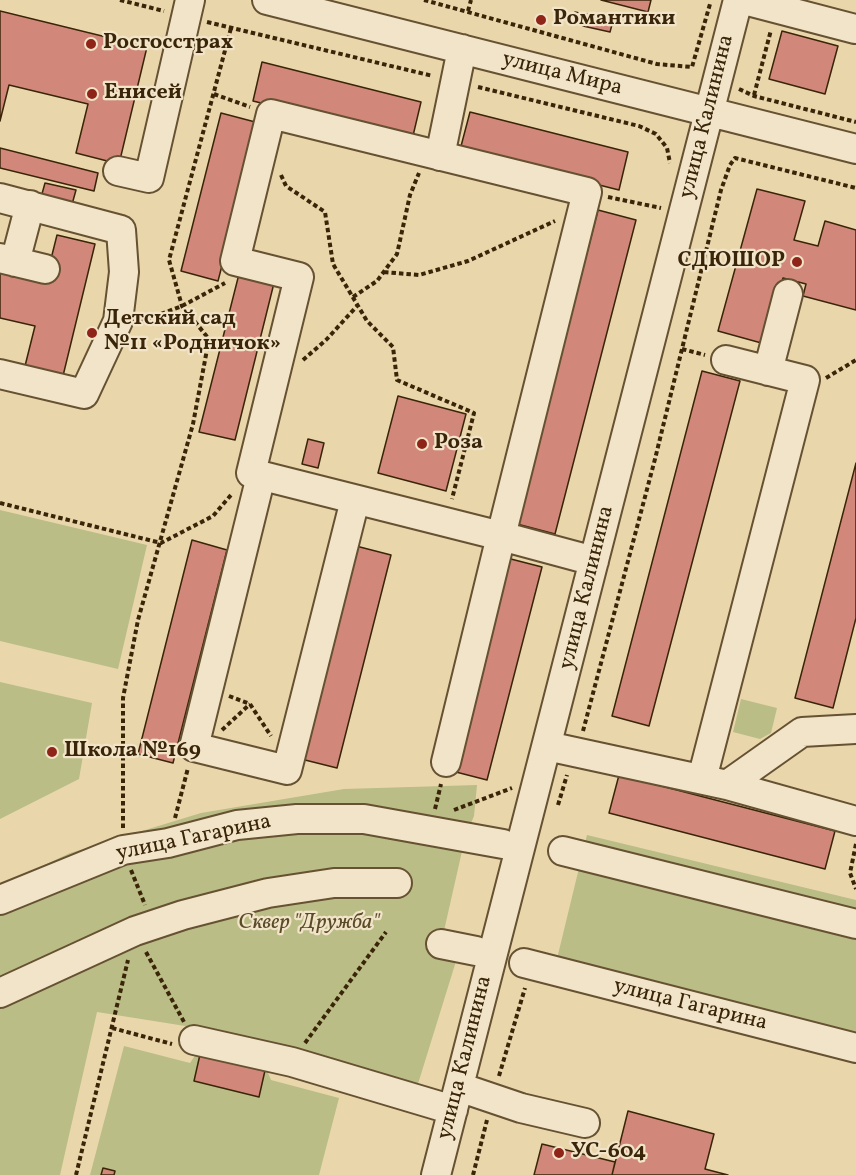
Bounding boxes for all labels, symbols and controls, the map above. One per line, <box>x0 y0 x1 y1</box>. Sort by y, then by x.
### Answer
place label: Романтики <box>553 7 675 33</box>
marker: Романтики <box>534 13 548 27</box>
place label: Росгосстрах <box>103 31 233 57</box>
street label: улица Калинина <box>675 32 741 202</box>
marker: Росгосстрах <box>84 37 98 51</box>
street label: улица Мира <box>499 47 625 103</box>
place label: Енисей <box>104 81 182 107</box>
marker: Енисей <box>85 87 99 101</box>
place label: СДЮШОР <box>677 249 785 275</box>
marker: СДЮШОР <box>790 255 804 269</box>
place label: Детский сад №11 «Родничок» <box>104 307 281 358</box>
marker: Детский сад №11 «Родничок» <box>85 326 99 340</box>
place label: Роза <box>434 431 483 457</box>
marker: Роза <box>415 437 429 451</box>
street label: улица Калинина <box>555 503 621 673</box>
place label: Школа №169 <box>64 739 201 765</box>
marker: Школа №169 <box>45 745 59 759</box>
street label: улица Гагарина <box>114 810 274 868</box>
park label: Сквер "Дружба" <box>238 911 380 937</box>
street label: улица Калинина <box>433 973 499 1143</box>
street label: улица Гагарина <box>610 974 770 1038</box>
place label: УС-604 <box>571 1140 646 1166</box>
marker: УС-604 <box>552 1146 566 1160</box>

